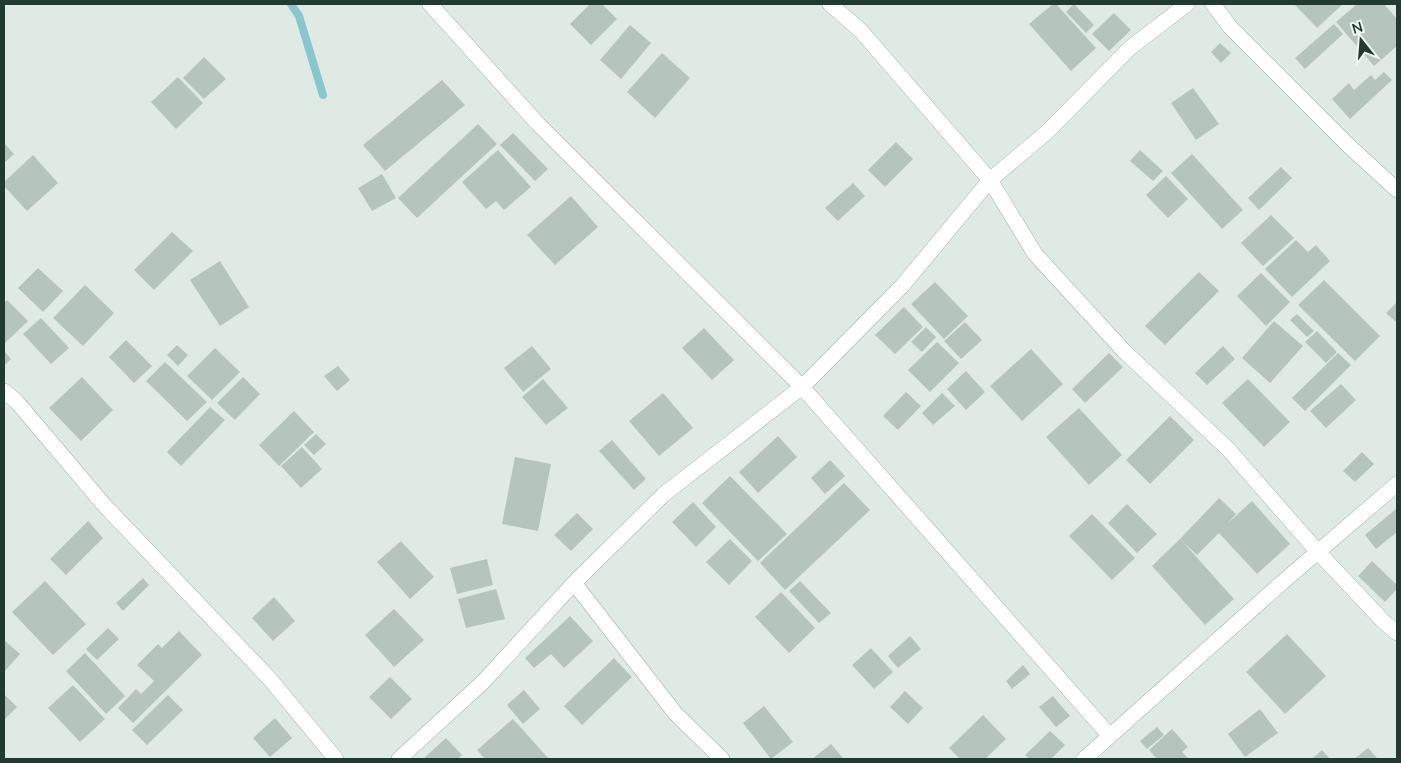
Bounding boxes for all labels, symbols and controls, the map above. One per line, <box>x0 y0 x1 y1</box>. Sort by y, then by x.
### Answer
north arrow <box>1336 15 1386 65</box>
text: N <box>1350 17 1365 39</box>

